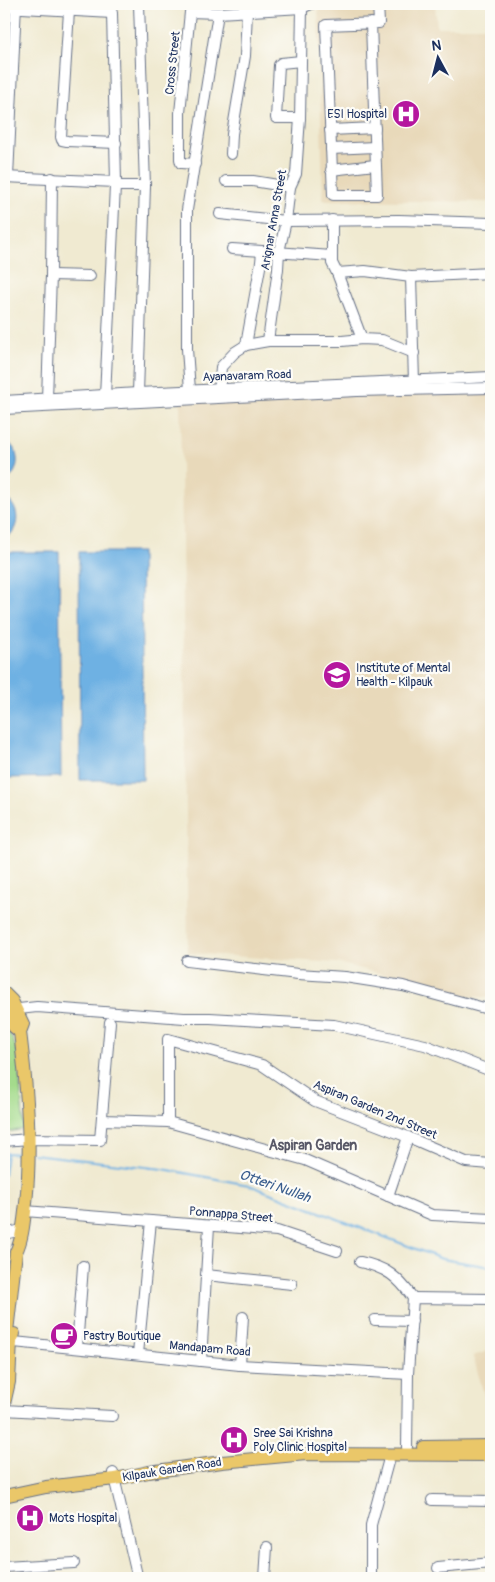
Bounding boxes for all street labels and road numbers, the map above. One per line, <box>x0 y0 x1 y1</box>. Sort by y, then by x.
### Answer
street label: Cross Street <box>162 30 184 95</box>
street label: Arignar Anna Street <box>258 169 290 271</box>
street label: Ayanavaram Road <box>202 367 292 385</box>
street label: Aspiran Garden 2nd Street <box>311 1077 439 1143</box>
street label: Ponnappa Street <box>188 1204 274 1226</box>
street label: Mandapam Road <box>169 1338 251 1360</box>
street label: Kilpauk Garden Road <box>121 1455 223 1485</box>

